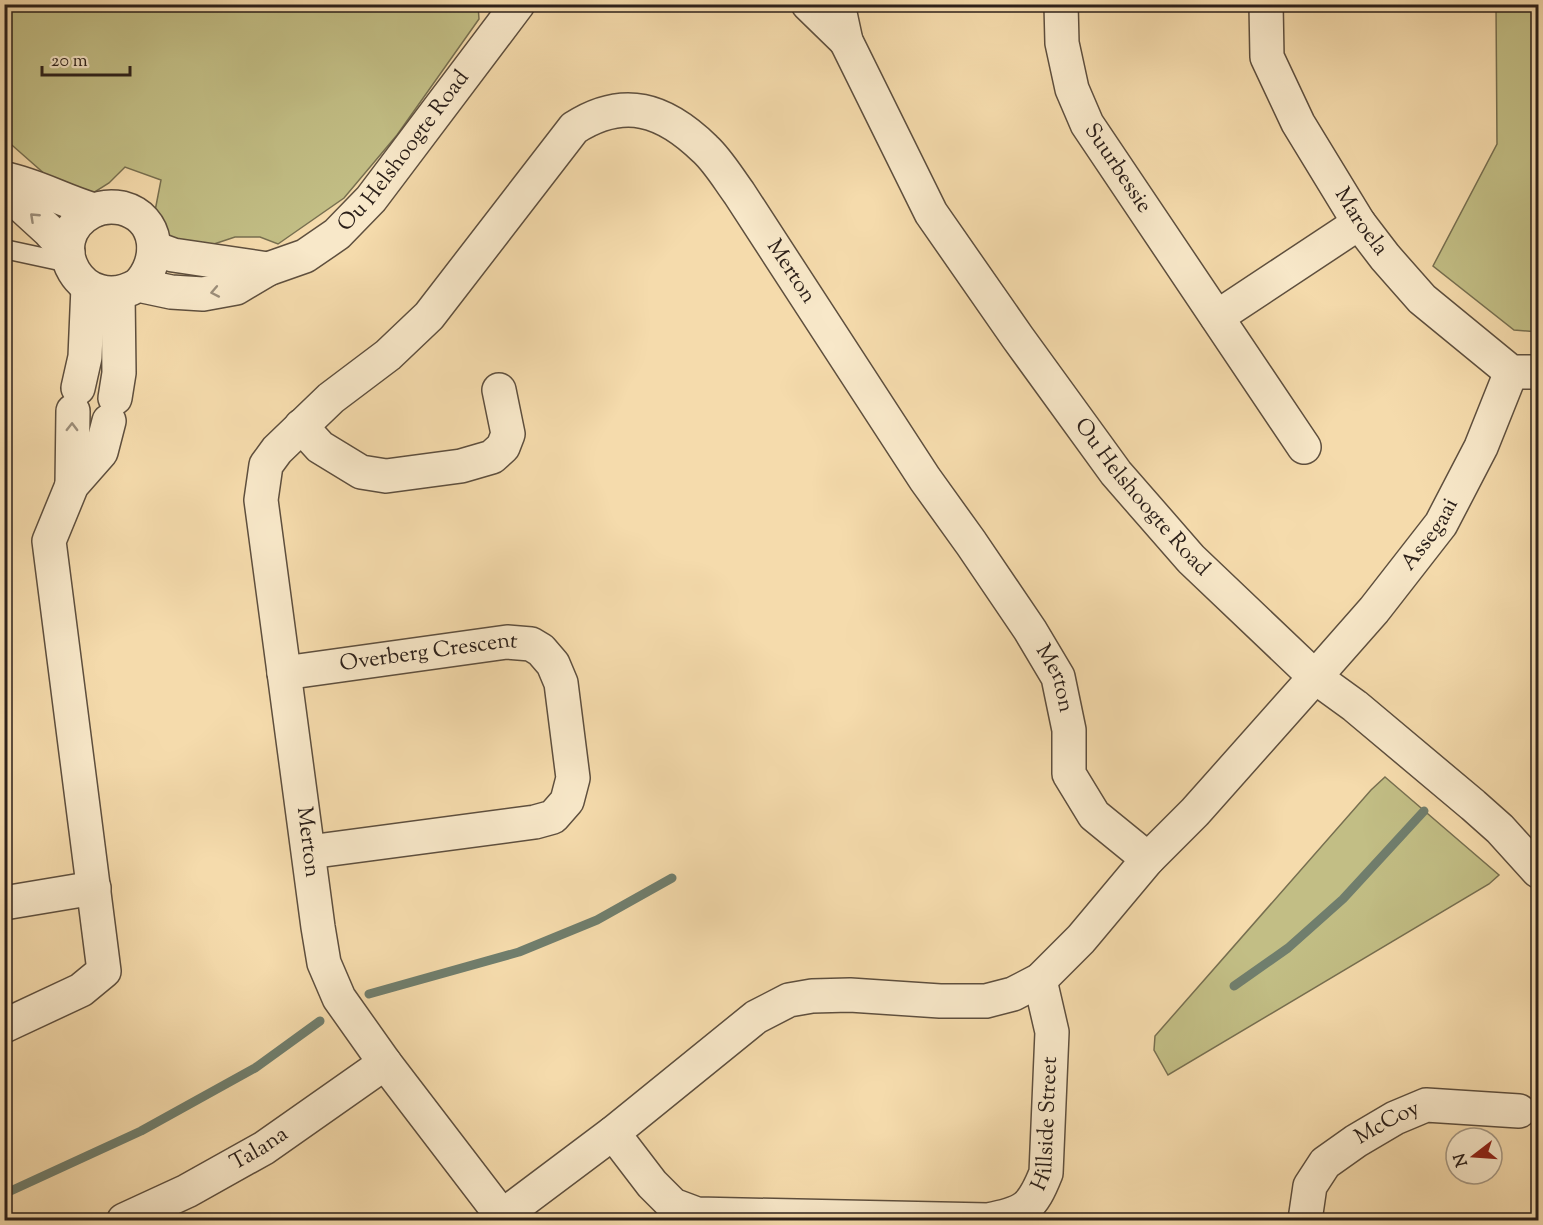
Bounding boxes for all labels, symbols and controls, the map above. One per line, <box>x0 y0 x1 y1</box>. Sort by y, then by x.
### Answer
scale bar <box>42 39 130 77</box>
text: 20 m <box>51 49 88 75</box>
street label: Ou Helshoogte Road <box>331 64 478 240</box>
street label: Suurbessie <box>1075 117 1159 220</box>
street label: Maroela <box>1325 182 1395 263</box>
one-way arrow <box>30 213 41 224</box>
street label: Merton <box>758 233 823 310</box>
one-way arrow <box>210 285 220 298</box>
street label: Ou Helshoogte Road <box>1066 412 1217 584</box>
one-way arrow <box>66 422 79 431</box>
street label: Assegaai <box>1394 493 1467 578</box>
street label: Overberg Crescent <box>338 626 519 681</box>
street label: Merton <box>1026 639 1081 715</box>
street label: Merton <box>287 805 327 879</box>
street label: Hillside Street <box>1024 1055 1067 1196</box>
street label: McCoy <box>1349 1093 1425 1154</box>
street label: Talana <box>225 1119 295 1180</box>
north arrow <box>1444 1126 1504 1186</box>
text: N <box>1449 1150 1475 1169</box>

